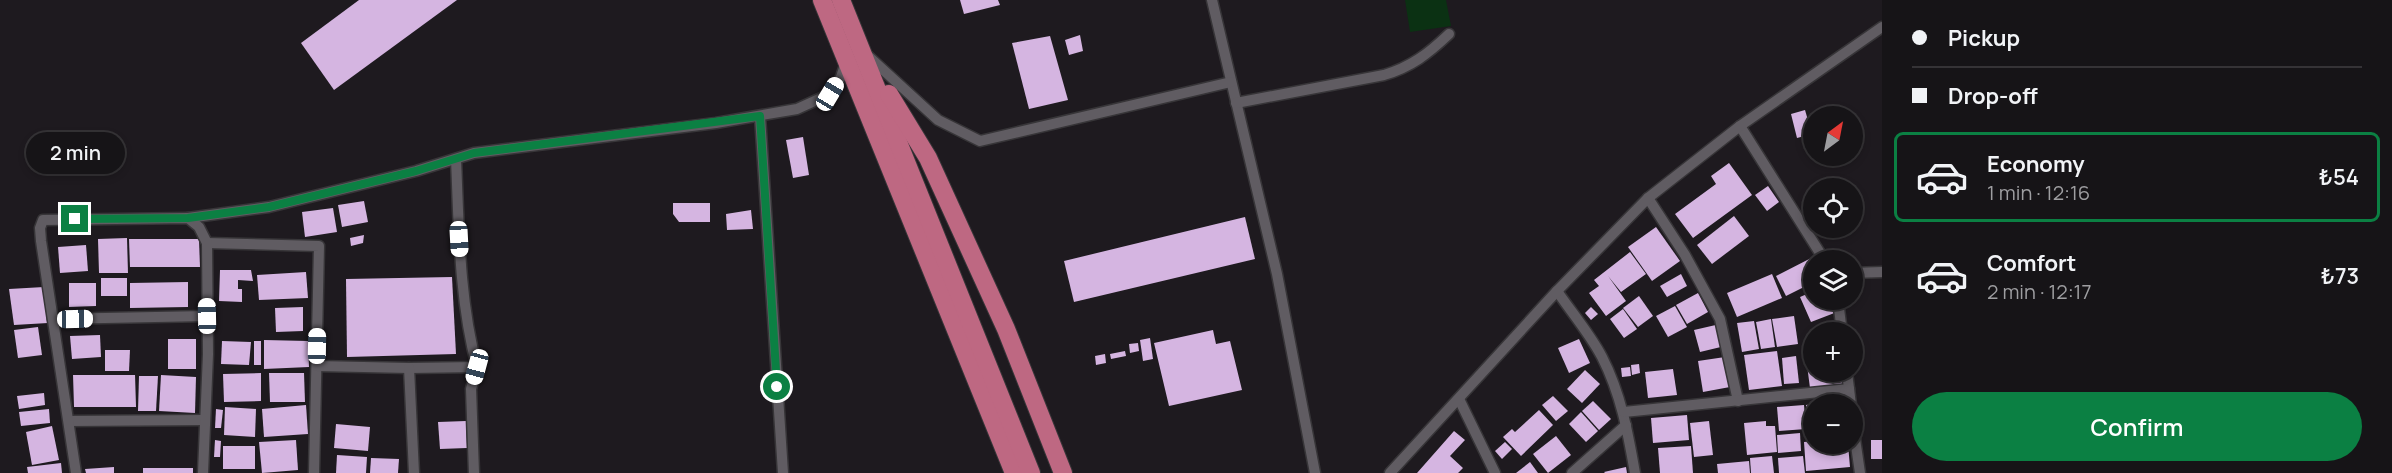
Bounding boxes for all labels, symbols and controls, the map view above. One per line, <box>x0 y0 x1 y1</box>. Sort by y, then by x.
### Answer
text: Pickup <box>1948 23 2020 53</box>
car <box>813 74 847 114</box>
text: Drop-off <box>1948 81 2038 111</box>
north arrow <box>1803 106 1863 166</box>
map controls <box>1803 106 1863 454</box>
callout: 2 min <box>26 132 124 174</box>
text: 2 min <box>50 139 101 166</box>
text: Economy <box>1987 149 2085 179</box>
icon: car <box>1915 150 1969 204</box>
text: ₺54 <box>2319 162 2359 192</box>
button: locate <box>1803 178 1863 238</box>
text: 1 min · 12:16 <box>1987 179 2090 206</box>
route end <box>61 205 88 232</box>
car <box>449 221 469 257</box>
text: Comfort <box>1987 248 2076 278</box>
icon: car <box>1915 249 1969 303</box>
button: layers <box>1803 250 1863 310</box>
text: ₺73 <box>2321 261 2359 291</box>
text: 2 min · 12:17 <box>1987 278 2091 305</box>
car <box>198 298 216 334</box>
car <box>57 310 93 328</box>
button: + <box>1803 322 1863 382</box>
car <box>308 328 326 364</box>
car <box>464 347 490 387</box>
route start <box>763 373 790 400</box>
button: Confirm <box>1912 392 2362 461</box>
button: − <box>1803 394 1863 454</box>

